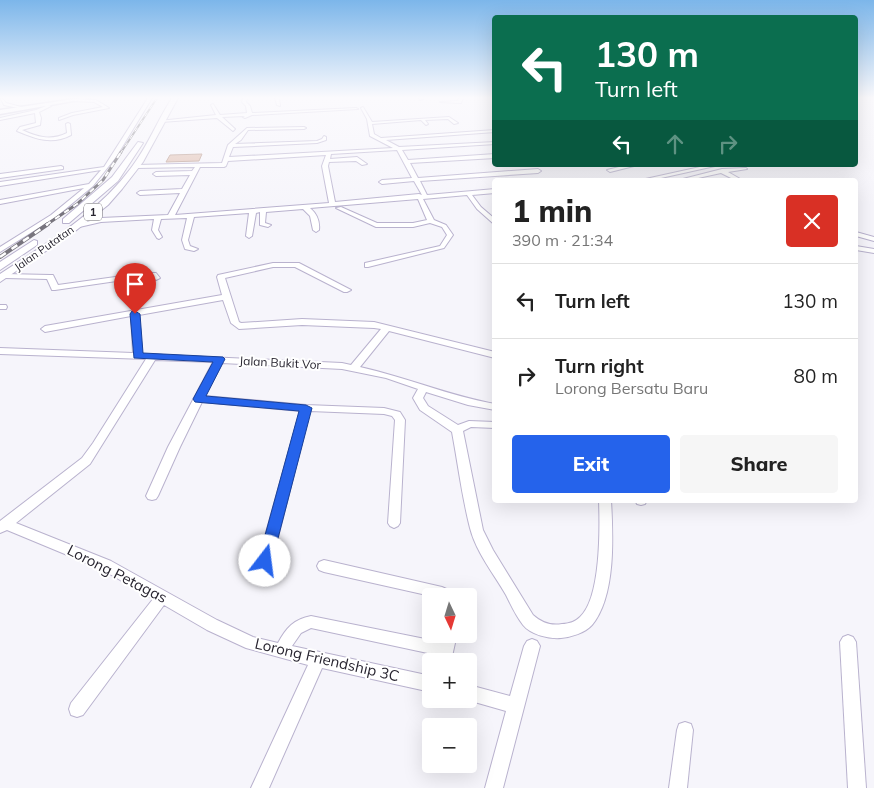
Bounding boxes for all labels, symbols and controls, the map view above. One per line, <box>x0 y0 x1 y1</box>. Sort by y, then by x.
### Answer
text: 130 m <box>595 32 699 76</box>
icon: left <box>512 35 577 100</box>
text: Turn left <box>595 75 678 103</box>
icon: left <box>608 130 636 158</box>
icon: ahead <box>661 130 689 158</box>
icon: right <box>714 130 742 158</box>
text: 1 min <box>512 192 592 230</box>
button: close <box>786 195 838 247</box>
road number: 1 <box>84 203 102 220</box>
street label: Jalan Putatan <box>12 222 76 274</box>
text: 390 m · 21:34 <box>512 230 613 250</box>
pin <box>114 263 156 314</box>
icon: arrive <box>121 270 149 298</box>
icon: left <box>512 287 540 315</box>
text: Turn left <box>555 289 630 313</box>
text: 130 m <box>782 289 838 313</box>
street label: Jalan Bukit Vor <box>239 353 322 372</box>
text: Turn right <box>555 354 644 378</box>
icon: right <box>512 362 540 390</box>
text: 80 m <box>794 364 838 388</box>
text: Lorong Bersatu Baru <box>555 378 708 398</box>
button: Exit <box>512 435 670 493</box>
button: Share <box>680 435 838 493</box>
position arrow <box>238 534 290 586</box>
street label: Lorong Petagas <box>64 540 170 607</box>
north arrow <box>422 588 478 642</box>
map controls <box>422 588 477 773</box>
street label: Lorong Friendship 3C <box>253 634 401 685</box>
button: + <box>422 653 477 708</box>
button: − <box>422 718 477 773</box>

